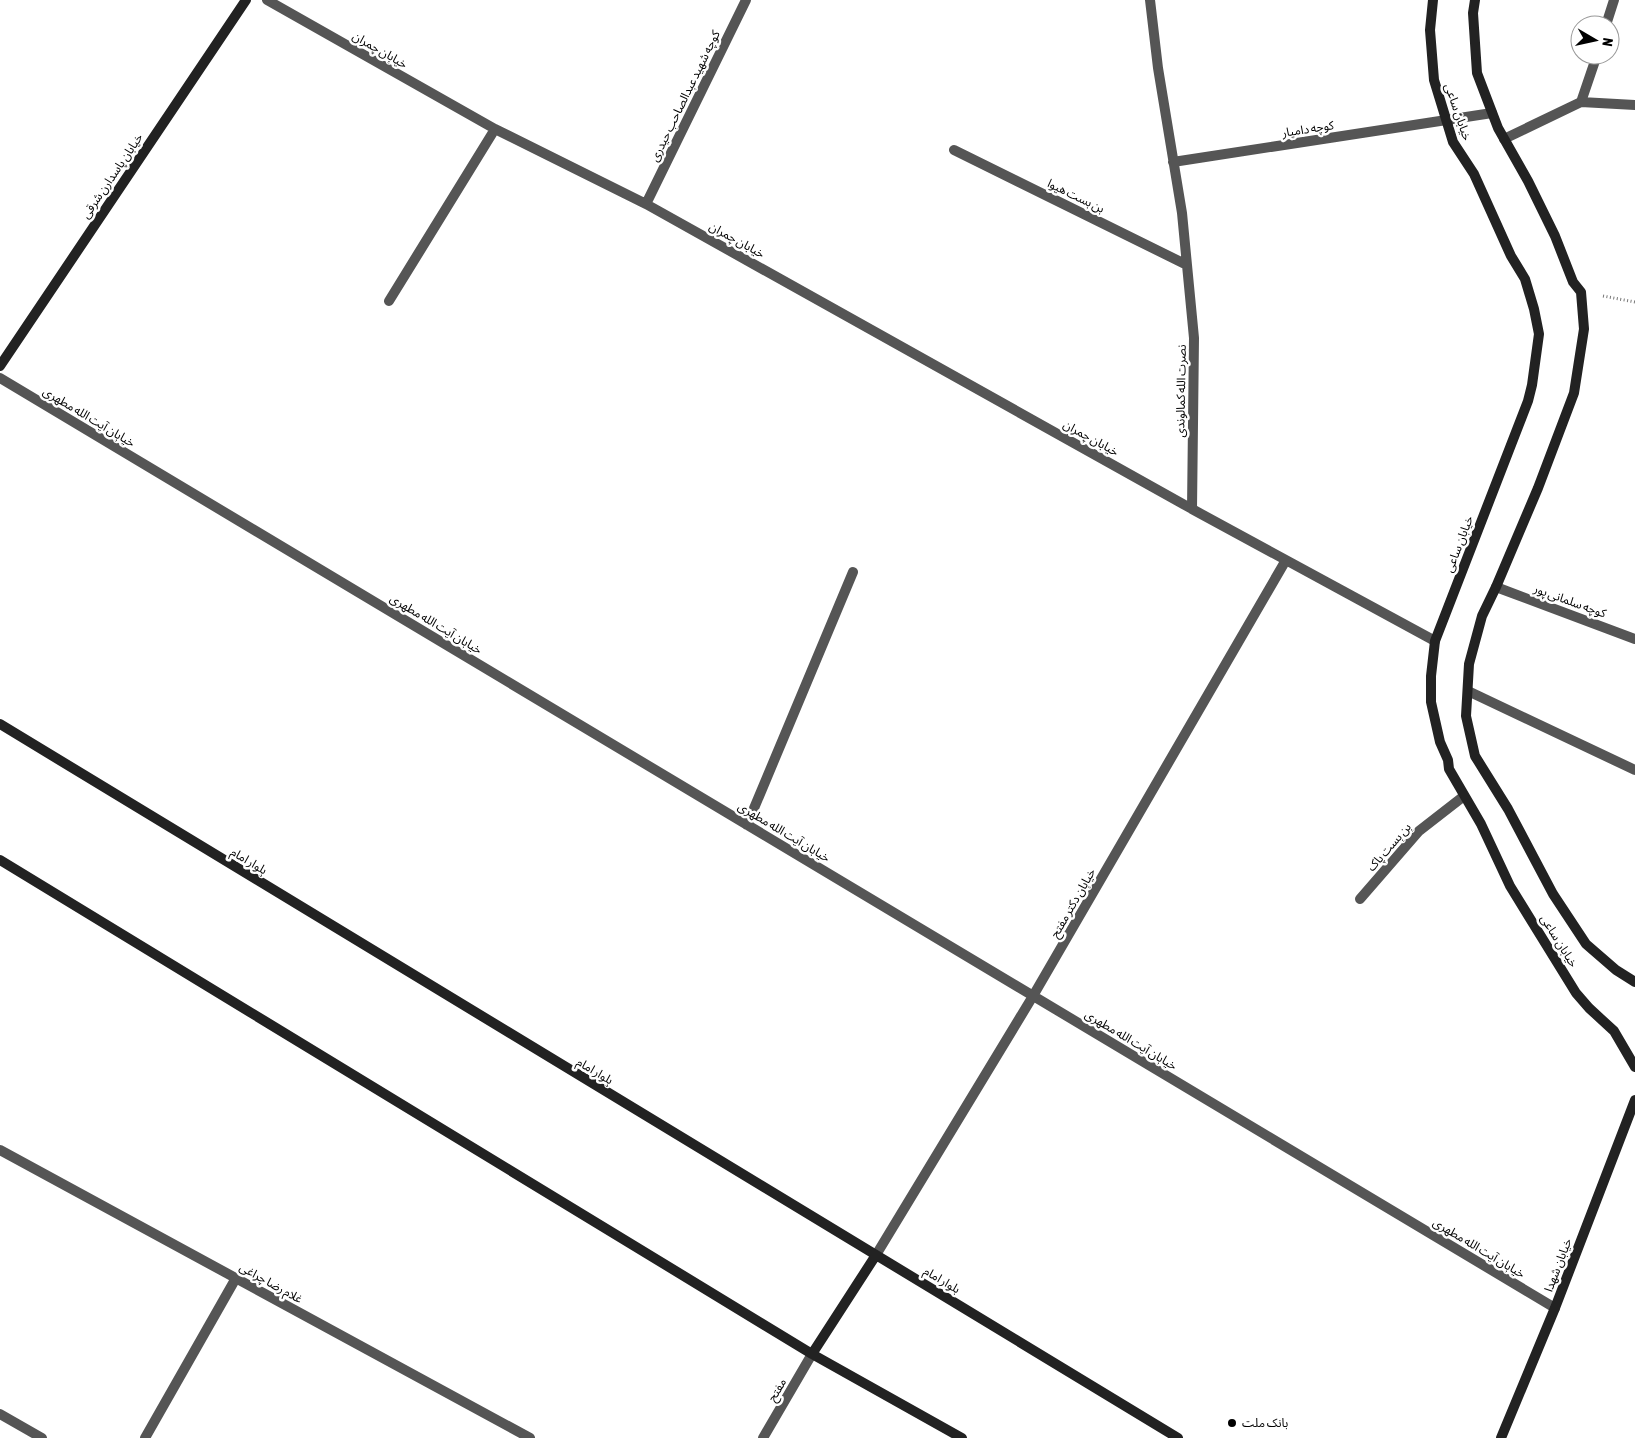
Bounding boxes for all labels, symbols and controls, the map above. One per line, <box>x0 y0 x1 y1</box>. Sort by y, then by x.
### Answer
north arrow <box>1570 15 1620 65</box>
street label: کوچه شهید عبدالصاحب حیدری <box>647 27 724 164</box>
street label: خیابان چمران <box>350 29 410 72</box>
text: N <box>1599 37 1616 47</box>
street label: خیابان ساعی <box>1442 82 1474 142</box>
street label: کوچه دامیار <box>1280 118 1336 141</box>
street label: خیابان پاسدارن شرقی <box>78 131 147 222</box>
street label: بن بست هیوا <box>1045 176 1107 216</box>
street label: خیابان چمران <box>706 219 767 262</box>
street label: نصرت الله کمالوندی <box>1173 344 1189 438</box>
street label: خیابان آیت الله مطهری <box>41 384 137 450</box>
street label: خیابان چمران <box>1060 417 1121 460</box>
street label: خیابان ساعی <box>1442 514 1476 574</box>
street label: کوچه سلمانی پور <box>1531 581 1609 622</box>
street label: خیابان آیت الله مطهری <box>388 591 484 657</box>
street label: خیابان آیت الله مطهری <box>736 799 832 865</box>
street label: بن بست پاک <box>1364 820 1415 875</box>
street label: بلوار امام <box>227 845 270 879</box>
street label: خیابان دکتر مفتح <box>1048 866 1100 941</box>
street label: خیابان ساعی <box>1537 912 1581 970</box>
street label: خیابان آیت الله مطهری <box>1083 1007 1179 1073</box>
street label: بلوار امام <box>573 1055 616 1089</box>
street label: خیابان آیت الله مطهری <box>1431 1215 1527 1281</box>
street label: خیابان شهدا <box>1541 1236 1575 1294</box>
street label: غلام رضا چراغی <box>236 1260 305 1308</box>
street label: بلوار امام <box>920 1264 963 1298</box>
street label: مفتح <box>765 1376 791 1405</box>
place label: بانک ملت <box>1242 1416 1288 1430</box>
marker: بانک ملت <box>1226 1417 1238 1429</box>

